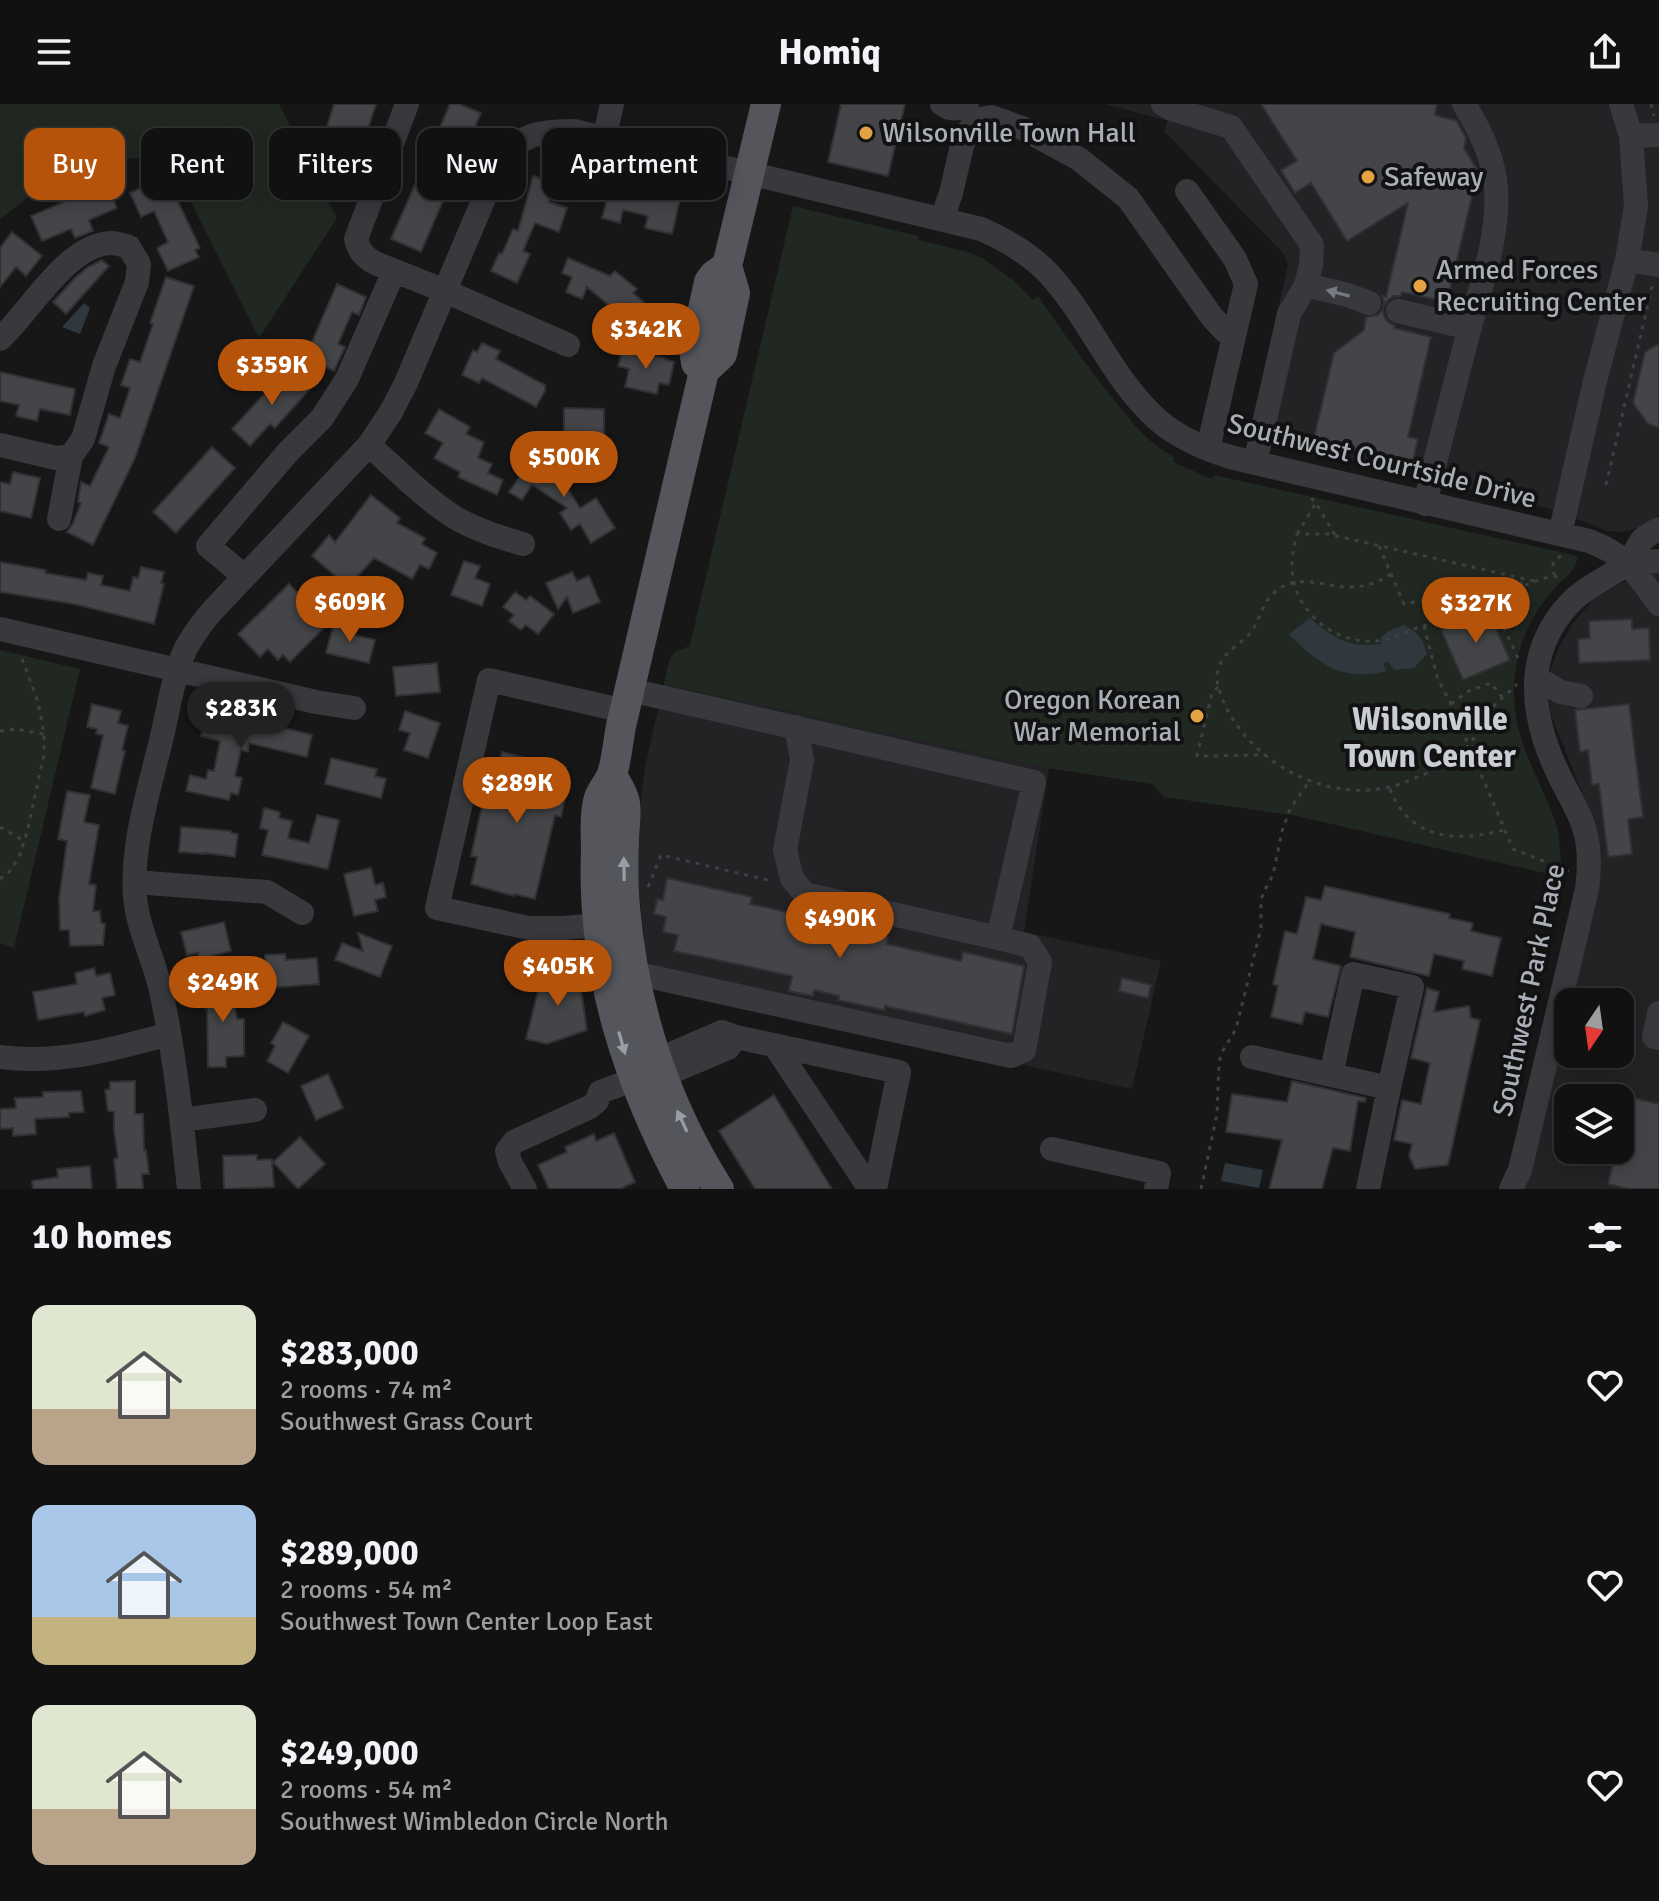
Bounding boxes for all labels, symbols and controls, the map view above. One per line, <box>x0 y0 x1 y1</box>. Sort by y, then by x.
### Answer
icon: menu <box>32 30 76 74</box>
text: Homiq <box>778 30 881 75</box>
icon: share <box>1583 30 1627 74</box>
place label: Wilsonville Town Hall <box>882 116 1136 150</box>
marker: Wilsonville Town Hall <box>857 124 875 142</box>
chip: Buy <box>24 128 125 200</box>
chip: Rent <box>141 128 253 200</box>
chip: Filters <box>269 128 401 200</box>
chip: New <box>417 128 526 200</box>
chip: Apartment <box>542 128 726 200</box>
place label: Safeway <box>1384 160 1483 194</box>
marker: Safeway <box>1359 168 1377 186</box>
place label: Armed Forces Recruiting Center <box>1436 253 1647 319</box>
marker: Armed Forces Recruiting Center <box>1411 277 1429 295</box>
one-way arrow <box>1325 286 1349 299</box>
pin: $342K <box>590 303 702 371</box>
text: $342K <box>610 313 682 345</box>
pin: $359K <box>216 339 328 407</box>
text: $359K <box>236 349 308 381</box>
street label: Southwest Courtside Drive <box>1224 406 1540 516</box>
pin: $500K <box>508 431 620 499</box>
text: $500K <box>528 441 600 473</box>
pin: $609K <box>294 576 406 644</box>
pin: $327K <box>1420 577 1532 645</box>
text: $609K <box>314 586 386 618</box>
text: $327K <box>1440 587 1512 619</box>
pin: $283K <box>185 682 297 750</box>
place label: Oregon Korean War Memorial <box>1004 683 1181 749</box>
text: $283K <box>205 692 277 724</box>
district label: Wilsonville Town Center <box>1344 700 1516 776</box>
marker: Oregon Korean War Memorial <box>1188 707 1206 725</box>
pin: $289K <box>461 757 573 825</box>
text: $289K <box>481 767 553 799</box>
one-way arrow <box>618 856 630 881</box>
street label: Southwest Park Place <box>1486 861 1572 1119</box>
pin: $490K <box>784 892 896 960</box>
text: $490K <box>804 902 876 934</box>
pin: $405K <box>502 940 614 1008</box>
text: $405K <box>522 950 594 982</box>
pin: $249K <box>167 956 279 1024</box>
text: $249K <box>187 966 259 998</box>
north arrow <box>1554 988 1634 1068</box>
map controls <box>1554 988 1634 1164</box>
one-way arrow <box>616 1031 629 1055</box>
button: layers <box>1554 1084 1634 1164</box>
one-way arrow <box>675 1109 689 1132</box>
icon: filters <box>1583 1215 1627 1259</box>
text: 10 homes <box>32 1216 172 1258</box>
text: $283,000 <box>280 1332 419 1374</box>
icon: home <box>96 1337 192 1433</box>
icon: heart <box>1583 1363 1627 1407</box>
text: 2 rooms · 74 m² <box>280 1374 453 1406</box>
text: Southwest Grass Court <box>280 1406 533 1438</box>
text: $289,000 <box>280 1532 419 1574</box>
icon: home <box>96 1537 192 1633</box>
icon: heart <box>1583 1563 1627 1607</box>
text: 2 rooms · 54 m² <box>280 1574 453 1606</box>
text: Southwest Town Center Loop East <box>280 1606 653 1638</box>
text: $249,000 <box>280 1732 419 1774</box>
icon: home <box>96 1737 192 1833</box>
icon: heart <box>1583 1763 1627 1807</box>
text: 2 rooms · 54 m² <box>280 1774 453 1806</box>
text: Southwest Wimbledon Circle North <box>280 1806 669 1838</box>

